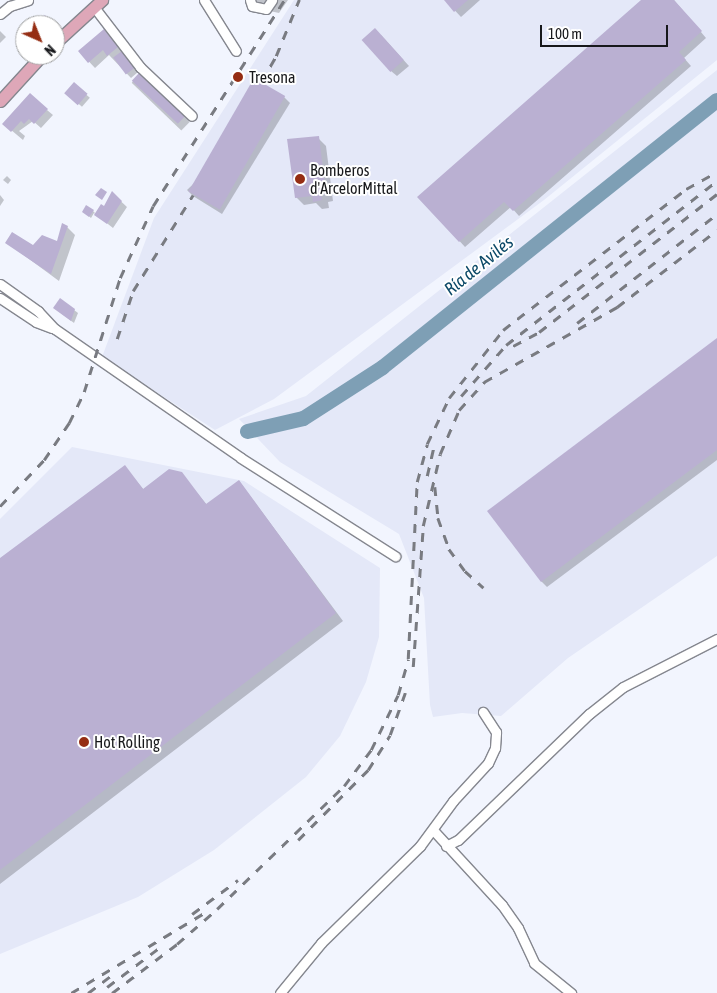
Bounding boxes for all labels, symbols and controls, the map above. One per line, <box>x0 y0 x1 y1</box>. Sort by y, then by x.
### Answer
north arrow <box>15 15 65 65</box>
scale bar <box>542 15 670 47</box>
text: 100 m <box>548 25 582 42</box>
text: N <box>41 41 58 59</box>
place label: Tresona <box>249 67 295 87</box>
marker: Tresona <box>231 70 245 84</box>
place label: Bomberos d'ArcelorMittal <box>310 160 398 198</box>
marker: Bomberos d'ArcelorMittal <box>294 173 306 185</box>
water label: Ría de Avilés <box>440 232 518 300</box>
place label: Hot Rolling <box>94 732 160 752</box>
marker: Hot Rolling <box>78 736 90 748</box>

